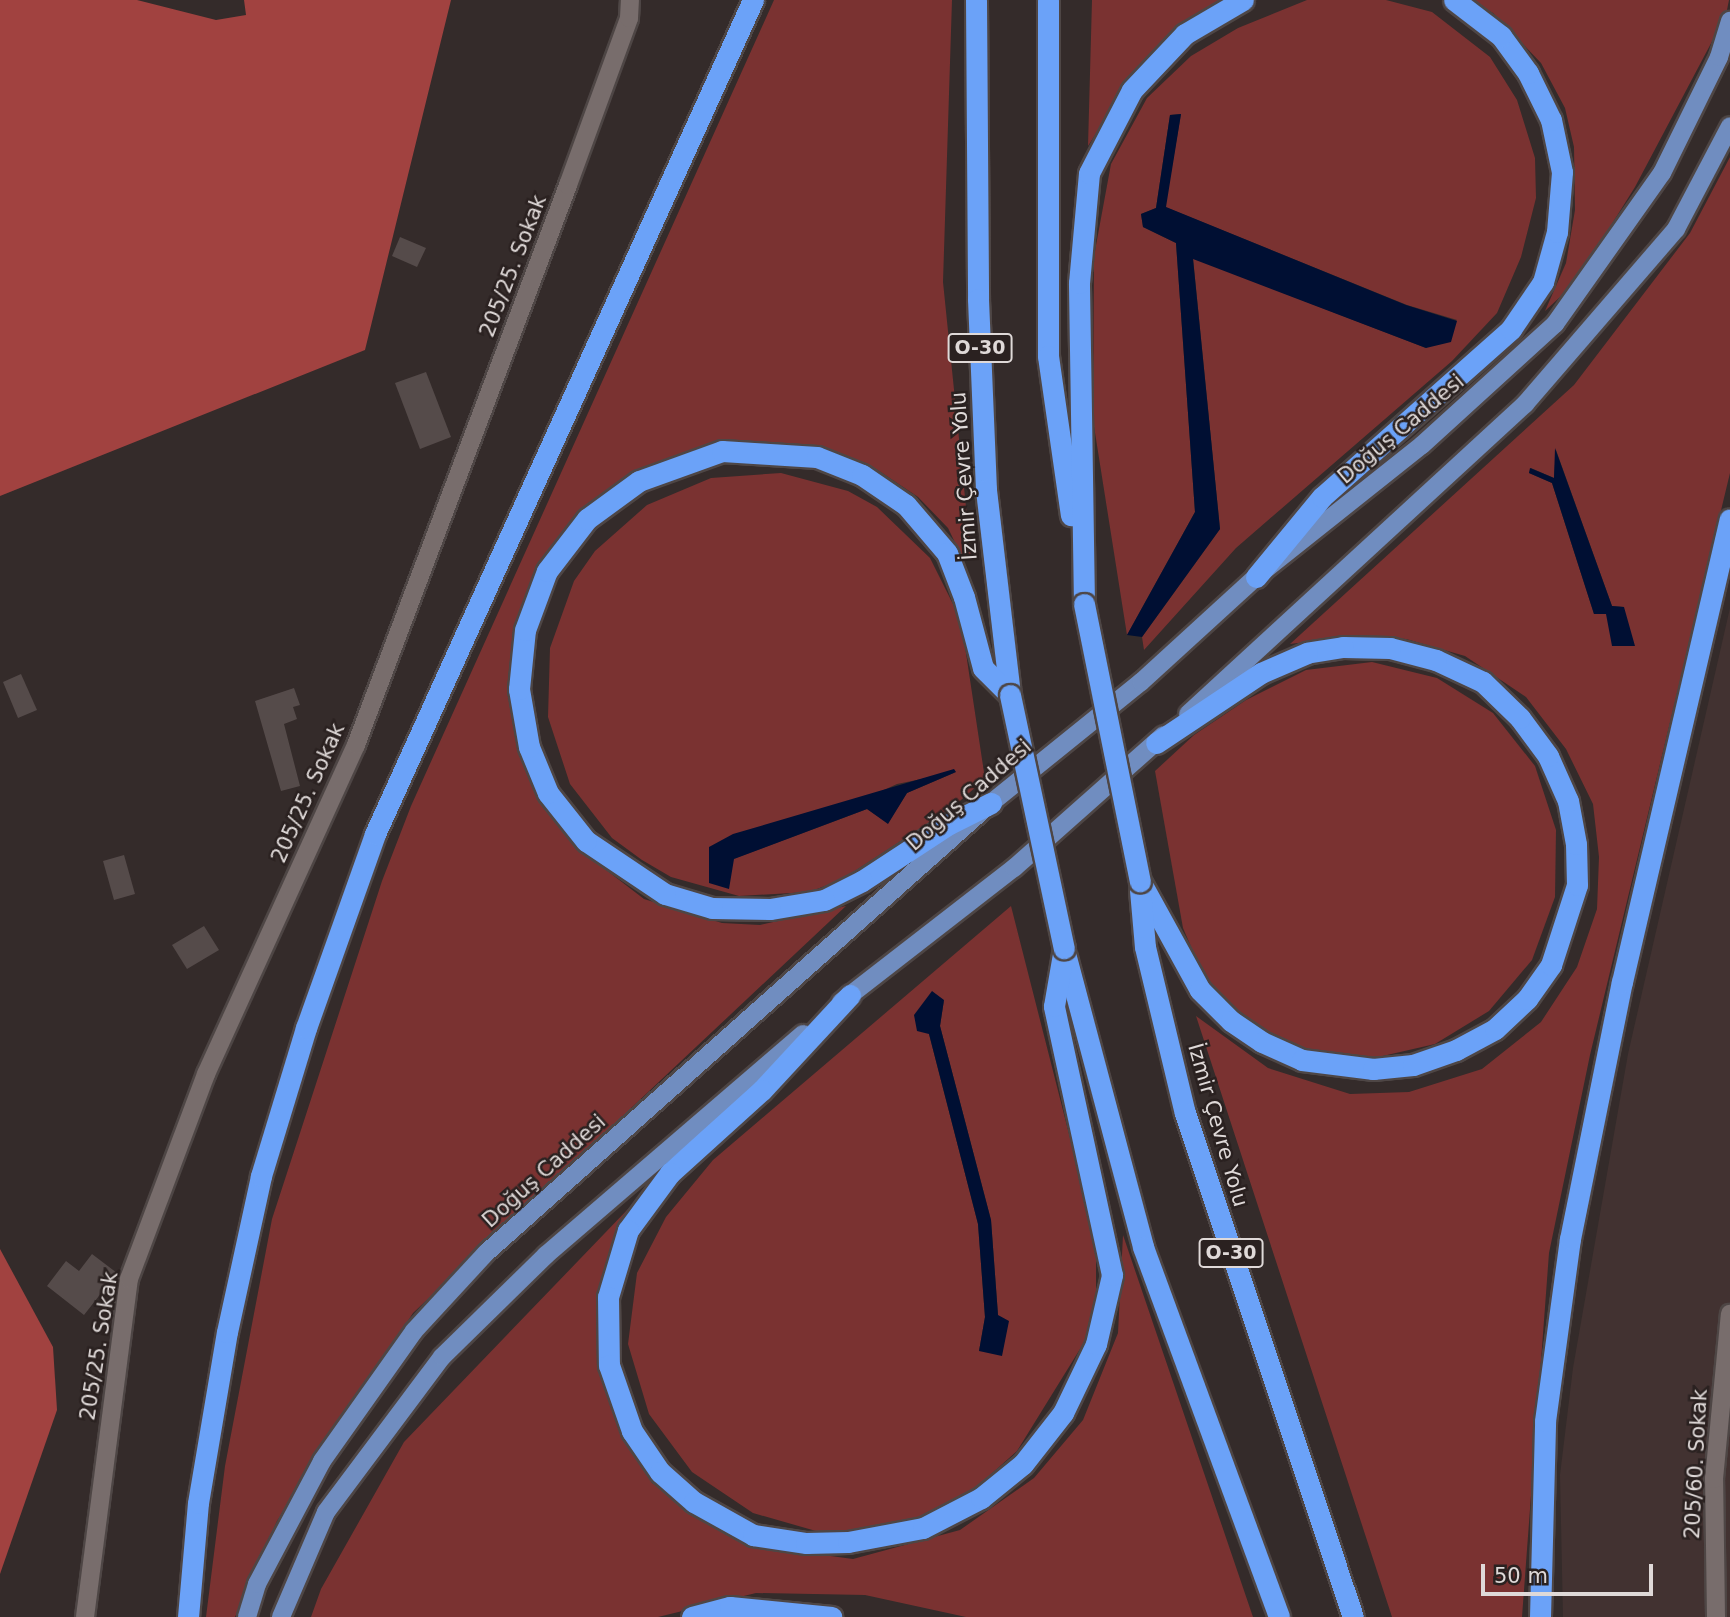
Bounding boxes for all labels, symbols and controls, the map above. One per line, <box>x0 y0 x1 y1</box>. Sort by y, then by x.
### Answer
street label: 205/25. Sokak <box>474 191 552 341</box>
road number: O-30 <box>947 332 1013 364</box>
street label: Doğuş Caddesi <box>1333 369 1469 489</box>
street label: İzmir Çevre Yolu <box>946 391 982 561</box>
street label: 205/25. Sokak <box>266 719 350 867</box>
street label: Doğuş Caddesi <box>901 734 1037 856</box>
street label: İzmir Çevre Yolu <box>1183 1040 1253 1210</box>
street label: Doğuş Caddesi <box>477 1109 611 1233</box>
road number: O-30 <box>1198 1238 1264 1268</box>
street label: 205/25. Sokak <box>75 1270 123 1422</box>
street label: 205/60. Sokak <box>1679 1388 1713 1540</box>
scale bar <box>1485 1550 1656 1594</box>
text: 50 m <box>1494 1564 1548 1588</box>

